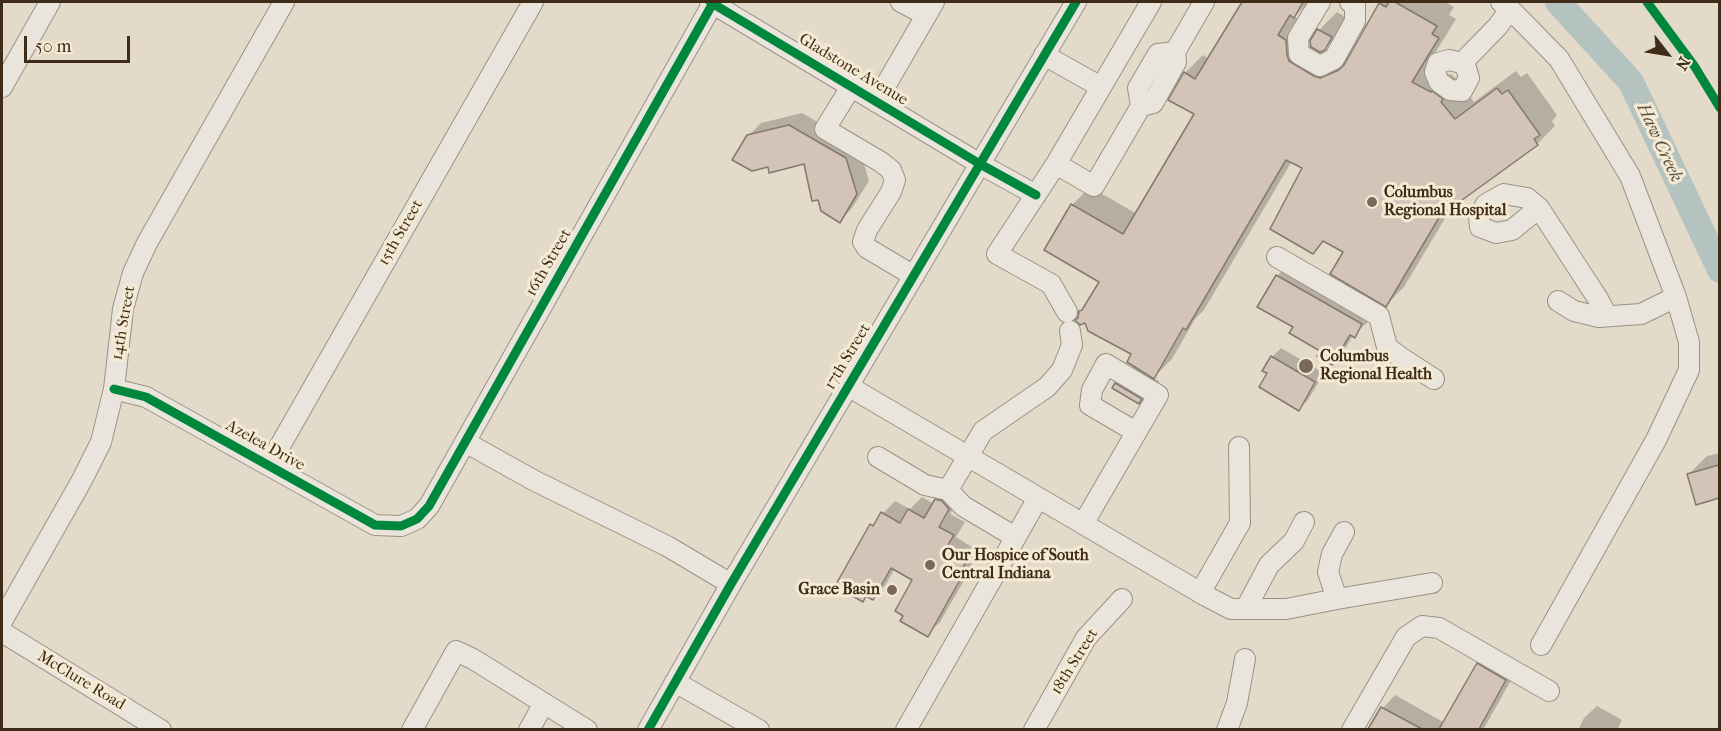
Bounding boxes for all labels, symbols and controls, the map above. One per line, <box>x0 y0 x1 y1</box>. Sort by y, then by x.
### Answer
scale bar <box>27 24 134 62</box>
north arrow <box>1637 24 1697 84</box>
street label: Gladstone Avenue <box>795 30 911 110</box>
text: 50 m <box>35 36 71 57</box>
text: N <box>1672 53 1694 74</box>
water label: Haw Creek <box>1631 100 1687 186</box>
place label: Columbus Regional Hospital <box>1384 183 1506 221</box>
marker: Columbus Regional Hospital <box>1365 195 1379 209</box>
street label: 15th Street <box>374 197 428 269</box>
street label: 16th Street <box>522 226 576 300</box>
street label: 14th Street <box>108 284 140 362</box>
street label: 17th Street <box>821 320 875 394</box>
place label: Columbus Regional Health <box>1320 347 1432 385</box>
marker: Columbus Regional Health <box>1297 357 1315 375</box>
street label: Azelea Drive <box>222 416 308 476</box>
place label: Our Hospice of South Central Indiana <box>942 546 1089 584</box>
marker: Our Hospice of South Central Indiana <box>923 558 937 572</box>
place label: Grace Basin <box>798 580 880 600</box>
marker: Grace Basin <box>885 583 899 597</box>
street label: 18th Street <box>1047 625 1103 699</box>
street label: McClure Road <box>33 647 129 715</box>

